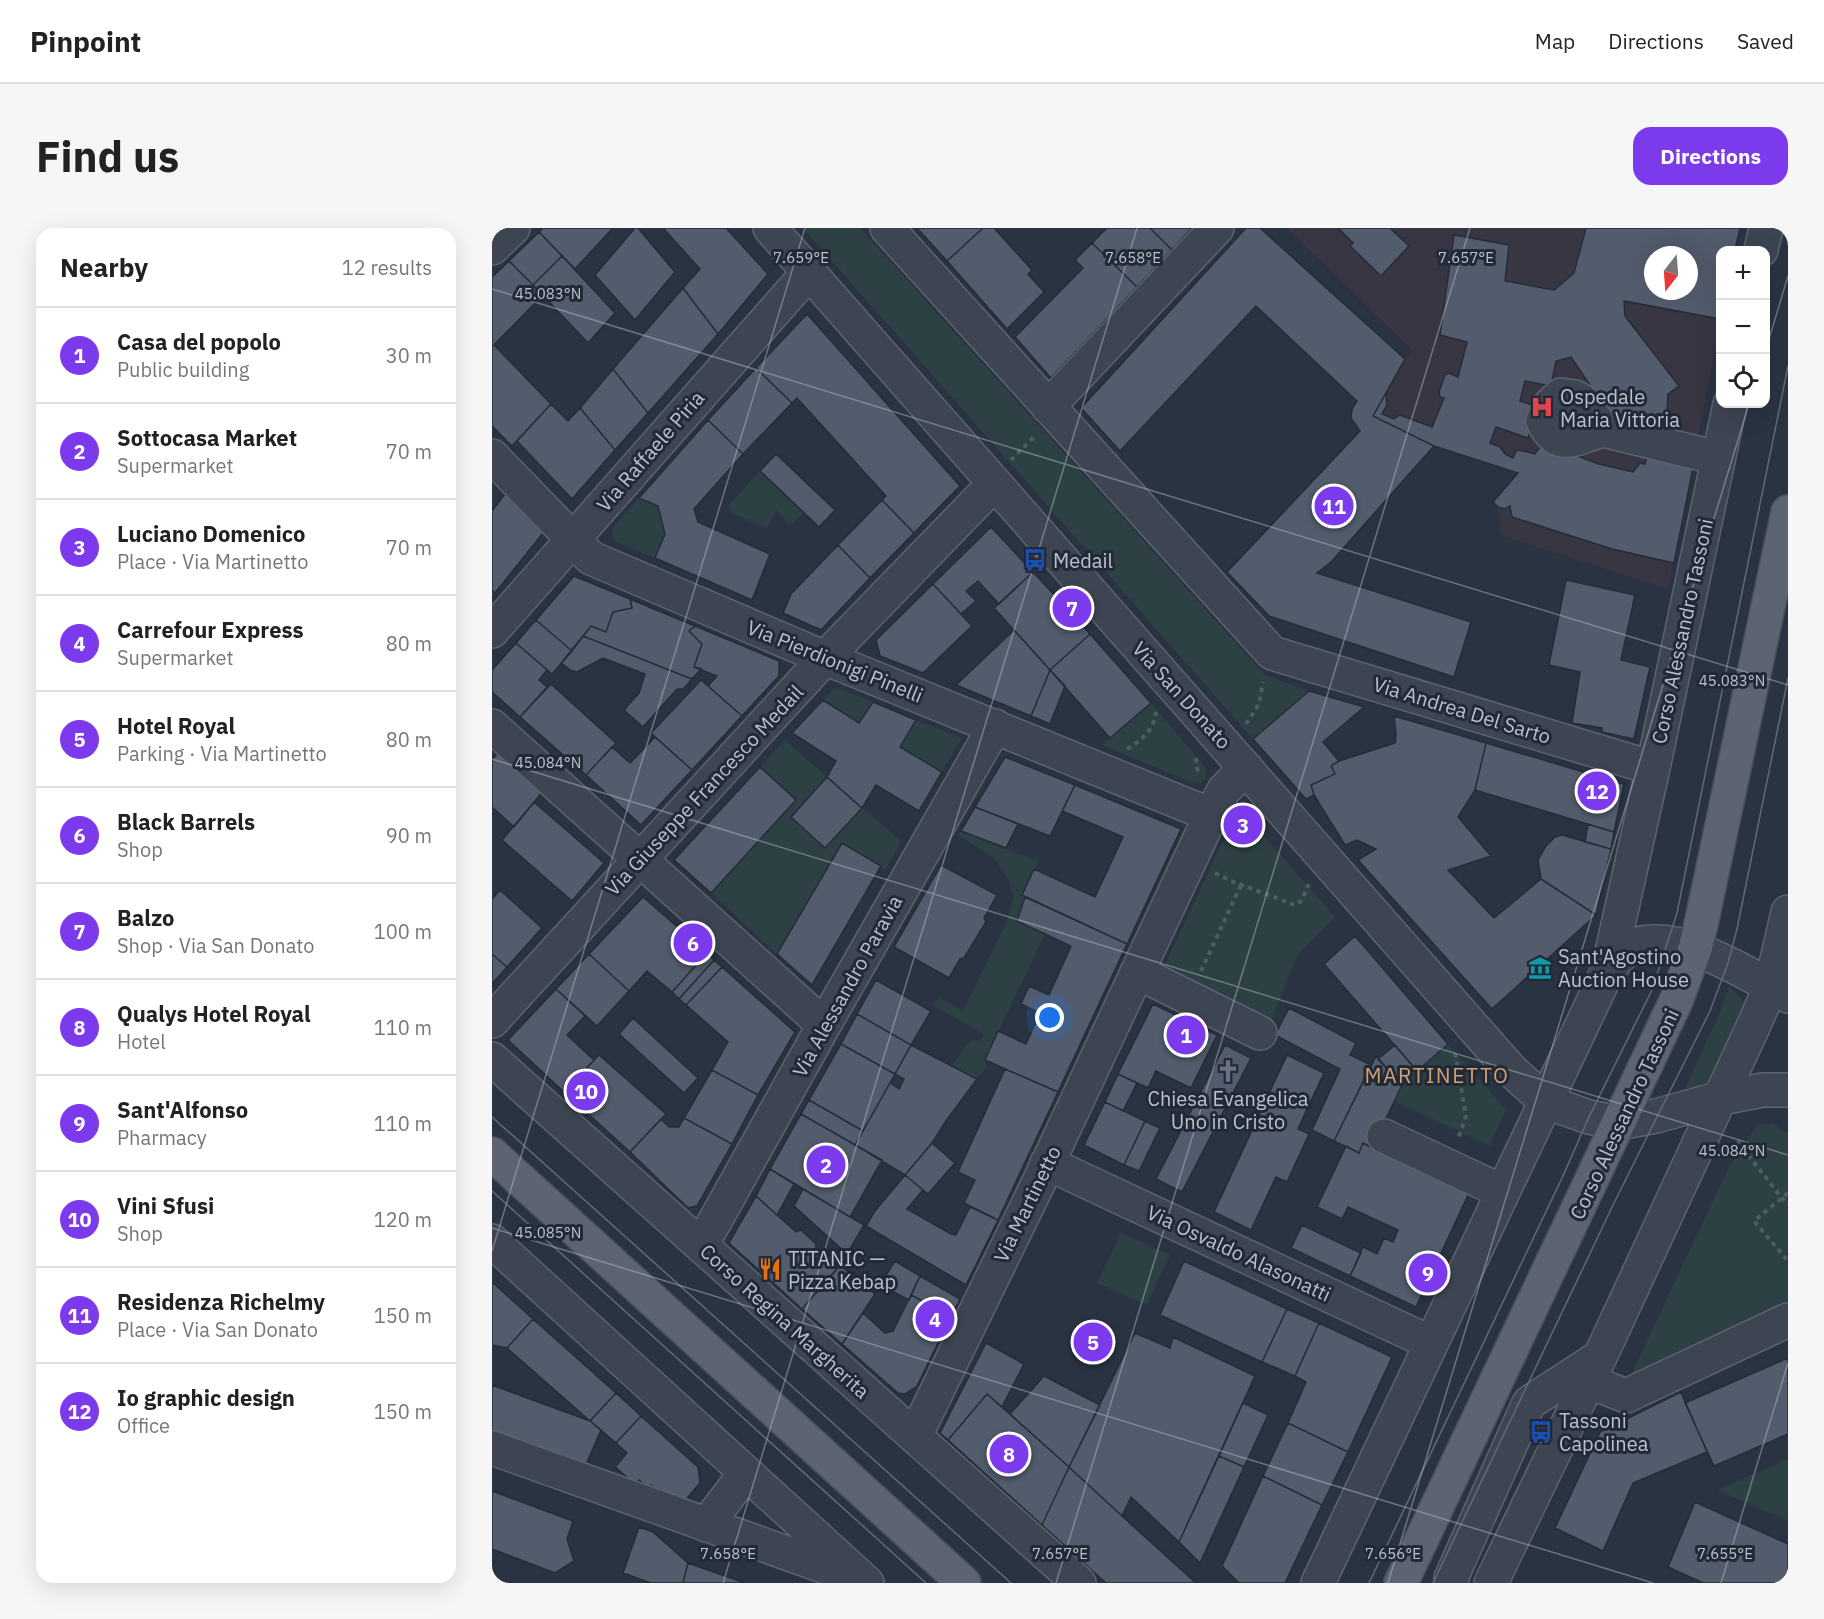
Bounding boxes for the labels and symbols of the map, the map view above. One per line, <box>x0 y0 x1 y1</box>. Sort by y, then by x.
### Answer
north arrow <box>1644 246 1698 300</box>
text: 7.659°E <box>773 248 829 267</box>
text: 7.658°E <box>1105 248 1161 267</box>
text: 7.657°E <box>1438 248 1494 267</box>
text: 45.083°N <box>515 284 581 303</box>
place label: Ospedale Maria Vittoria <box>1560 383 1680 433</box>
street label: Via Raffaele Piria <box>590 385 710 517</box>
hospital icon: Ospedale Maria Vittoria <box>1529 394 1555 420</box>
pin: 11 <box>1314 484 1354 528</box>
street label: Corso Alessandro Tassoni <box>1645 516 1719 746</box>
bus stop icon: Medail <box>1022 547 1048 573</box>
place label: Medail <box>1053 547 1113 574</box>
pin: 7 <box>1052 586 1092 631</box>
street label: Via Pierdionigi Pinelli <box>743 613 927 709</box>
street label: Via San Donato <box>1127 636 1237 754</box>
street label: Via Andrea Del Sarto <box>1370 670 1554 750</box>
text: 45.083°N <box>1699 671 1765 690</box>
street label: Via Giuseppe Francesco Medail <box>599 679 809 901</box>
text: 45.084°N <box>515 753 581 772</box>
pin: 12 <box>1578 768 1616 814</box>
pin: 3 <box>1224 802 1263 848</box>
street label: Via Alessandro Paravia <box>786 890 908 1082</box>
pin: 6 <box>674 920 712 966</box>
place label: Sant'Agostino Auction House <box>1558 943 1689 993</box>
museum icon: Sant'Agostino Auction House <box>1527 955 1553 981</box>
your location <box>1035 1003 1064 1032</box>
street label: Corso Alessandro Tassoni <box>1563 1004 1685 1224</box>
pin: 1 <box>1166 1012 1206 1058</box>
church icon: Chiesa Evangelica Uno in Cristo <box>1215 1058 1241 1084</box>
district label: MARTINETTO <box>1365 1061 1509 1089</box>
pin: 10 <box>566 1068 605 1114</box>
place label: Chiesa Evangelica Uno in Cristo <box>1148 1085 1309 1135</box>
street label: Via Martinetto <box>987 1141 1067 1267</box>
text: 45.084°N <box>1699 1141 1765 1160</box>
pin: 2 <box>806 1142 846 1188</box>
street label: Via Osvaldo Alasonatti <box>1143 1198 1335 1308</box>
text: 45.085°N <box>515 1223 581 1242</box>
street label: Corso Regina Margherita <box>695 1238 876 1405</box>
place label: TITANIC — Pizza Kebap <box>788 1245 896 1295</box>
pin: 9 <box>1408 1250 1448 1296</box>
restaurant icon: TITANIC — Pizza Kebap <box>757 1256 783 1282</box>
pin: 4 <box>916 1296 954 1342</box>
pin: 5 <box>1074 1320 1112 1364</box>
place label: Tassoni Capolinea <box>1559 1407 1649 1457</box>
bus stop icon: Tassoni Capolinea <box>1528 1419 1554 1445</box>
pin: 8 <box>990 1432 1028 1476</box>
text: 7.658°E <box>700 1544 756 1563</box>
text: 7.657°E <box>1032 1544 1088 1563</box>
text: 7.656°E <box>1365 1544 1421 1563</box>
text: 7.655°E <box>1697 1544 1753 1563</box>

